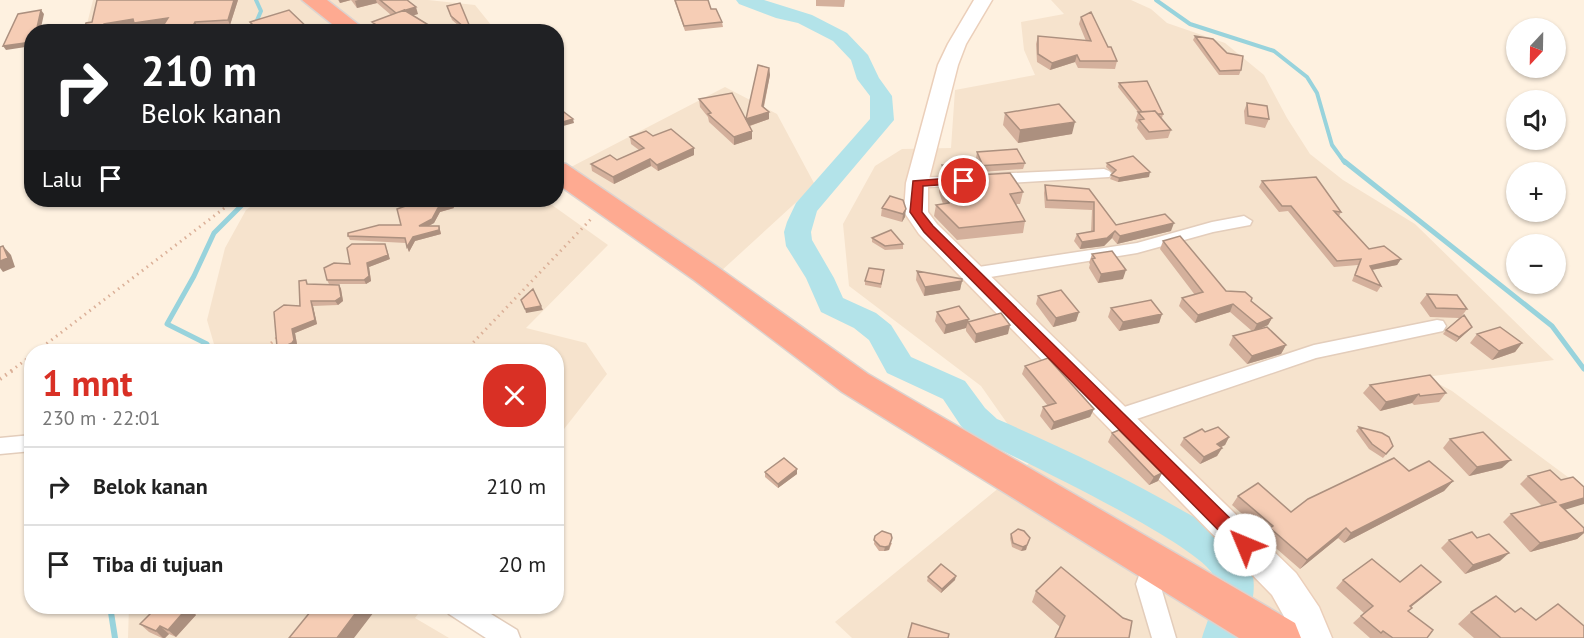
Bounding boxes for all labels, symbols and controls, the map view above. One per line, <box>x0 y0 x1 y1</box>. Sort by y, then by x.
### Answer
north arrow <box>1506 18 1566 78</box>
map controls <box>1506 18 1566 294</box>
text: 210 m <box>141 43 257 98</box>
icon: right <box>42 48 120 126</box>
button: sound <box>1506 90 1566 150</box>
text: Belok kanan <box>141 96 281 130</box>
pin <box>938 155 989 206</box>
icon: arrive <box>94 162 127 195</box>
button: + <box>1506 162 1566 222</box>
icon: arrive <box>947 164 980 197</box>
text: Lalu <box>42 165 82 193</box>
button: − <box>1506 234 1566 294</box>
text: 1 mnt <box>42 359 133 406</box>
button: close <box>483 364 546 427</box>
text: 230 m · 22:01 <box>42 405 160 431</box>
icon: right <box>42 470 75 503</box>
text: Belok kanan <box>93 472 208 500</box>
text: 210 m <box>486 472 546 500</box>
position arrow <box>1213 513 1277 577</box>
icon: arrive <box>42 548 75 581</box>
text: Tiba di tujuan <box>93 550 223 578</box>
text: 20 m <box>498 550 546 578</box>

